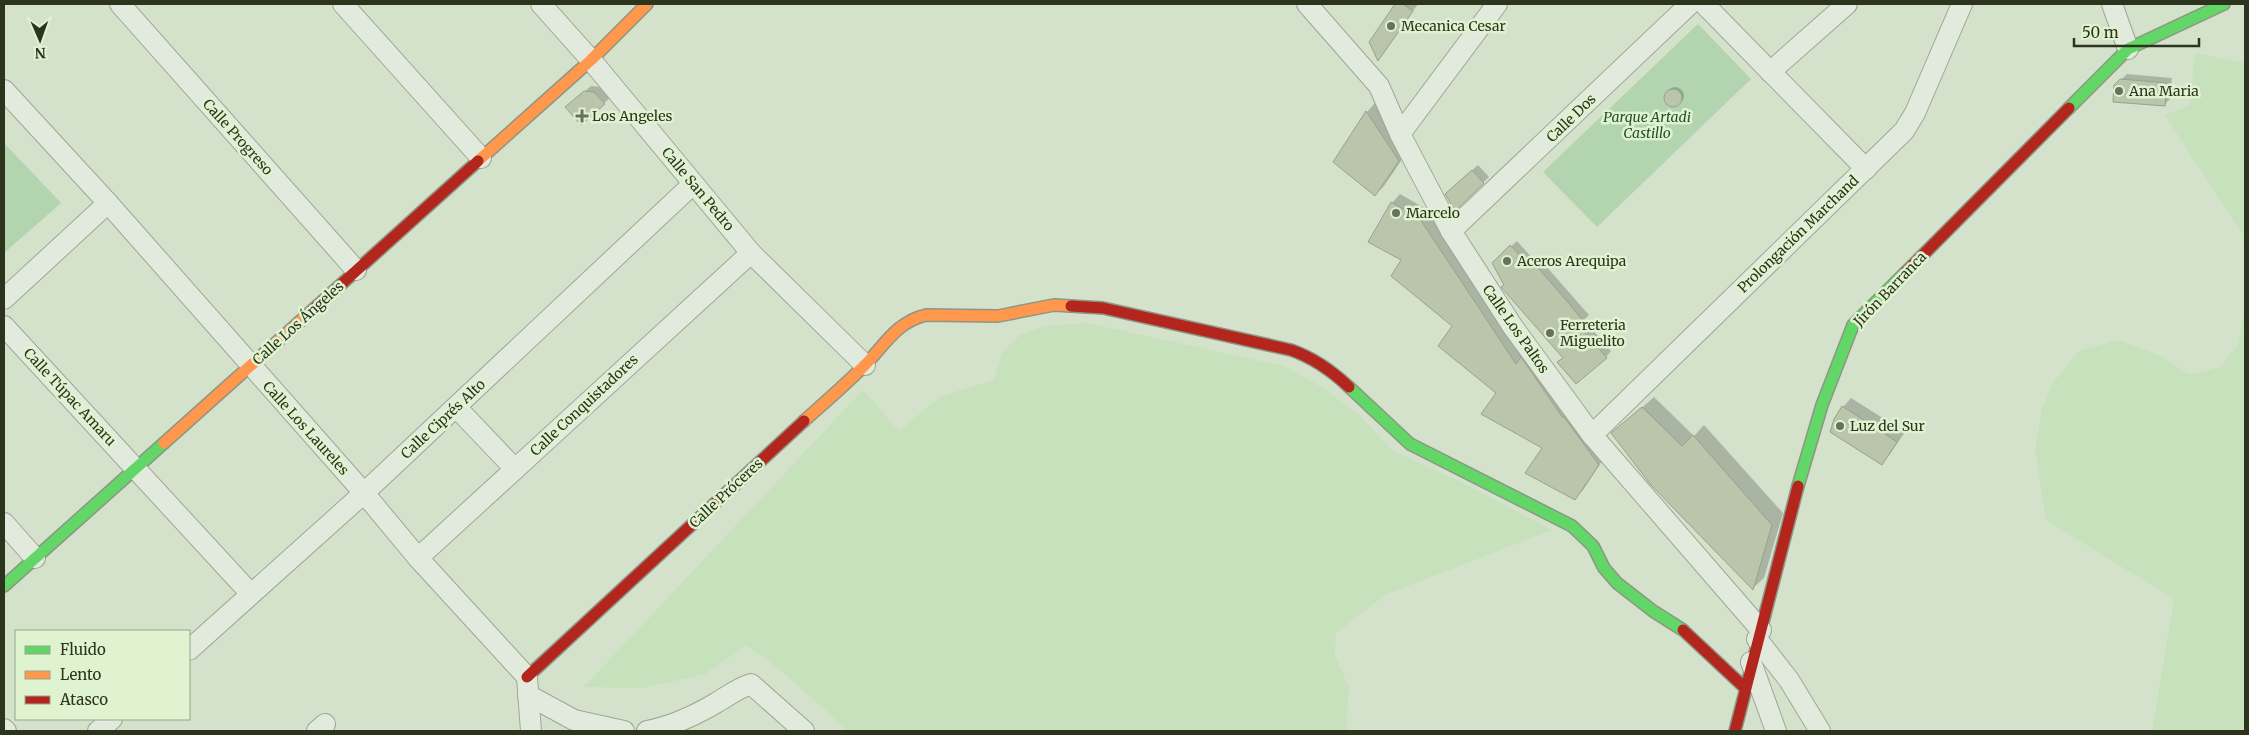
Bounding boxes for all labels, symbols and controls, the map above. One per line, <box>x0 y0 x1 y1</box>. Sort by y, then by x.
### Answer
north arrow <box>15 15 65 65</box>
scale bar <box>2074 15 2199 47</box>
place label: Mecanica Cesar <box>1401 17 1506 35</box>
marker: Mecanica Cesar <box>1385 20 1397 32</box>
text: 50 m <box>2082 23 2119 42</box>
text: N <box>35 44 46 62</box>
place label: Ana Maria <box>2128 82 2199 100</box>
marker: Ana Maria <box>2113 85 2125 97</box>
street label: Calle Dos <box>1542 90 1600 146</box>
street label: Calle Progreso <box>199 95 277 179</box>
place label: Los Angeles <box>592 107 673 125</box>
park label: Parque Artadi Castillo <box>1603 108 1691 142</box>
marker: Los Angeles <box>576 110 588 122</box>
street label: Calle San Pedro <box>658 144 738 234</box>
street label: Prolongación Marchand <box>1734 171 1863 297</box>
place label: Marcelo <box>1406 204 1460 222</box>
marker: Marcelo <box>1390 207 1402 219</box>
street label: Jirón Barranca <box>1849 247 1931 331</box>
place label: Aceros Arequipa <box>1516 252 1627 270</box>
marker: Aceros Arequipa <box>1501 255 1513 267</box>
street label: Calle Los Ángeles <box>249 277 347 369</box>
street label: Calle Los Paltos <box>1479 281 1553 377</box>
place label: Ferreteria Miguelito <box>1560 316 1626 350</box>
marker: Ferreteria Miguelito <box>1544 327 1556 339</box>
street label: Calle Túpac Amaru <box>20 344 120 450</box>
street label: Calle Conquistadores <box>526 350 642 460</box>
street label: Calle Ciprés Alto <box>397 375 489 463</box>
street label: Calle Los Laureles <box>259 377 353 479</box>
place label: Luz del Sur <box>1850 417 1925 435</box>
marker: Luz del Sur <box>1834 420 1846 432</box>
street label: Calle Próceres <box>685 454 767 532</box>
legend <box>15 630 190 720</box>
text: Fluido <box>60 640 106 659</box>
text: Lento <box>60 665 102 684</box>
text: Atasco <box>59 690 108 709</box>

